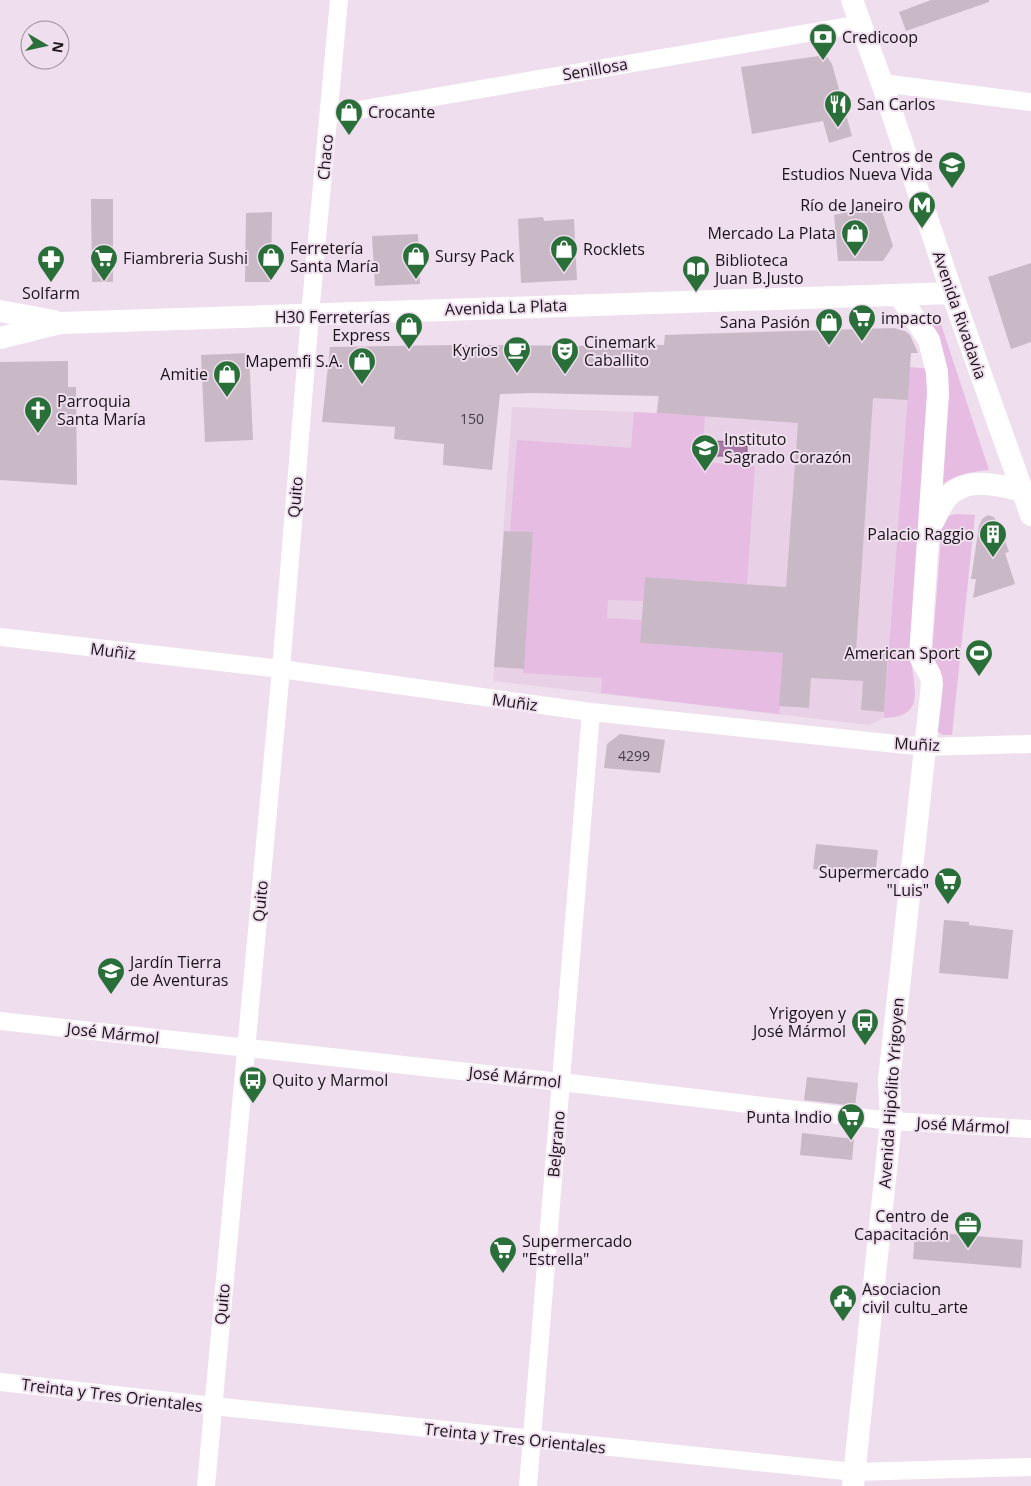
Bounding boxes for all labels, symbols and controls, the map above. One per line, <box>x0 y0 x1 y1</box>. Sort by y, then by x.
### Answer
north arrow <box>20 20 70 70</box>
bank icon: Credicoop <box>808 22 838 61</box>
place label: Credicoop <box>842 26 918 48</box>
text: N <box>48 40 69 54</box>
street label: Senillosa <box>561 52 629 86</box>
restaurant icon: San Carlos <box>823 89 853 128</box>
place label: San Carlos <box>857 93 935 115</box>
shop icon: Crocante <box>334 97 364 136</box>
place label: Crocante <box>368 101 435 123</box>
street label: Chaco <box>312 133 338 181</box>
place label: Centros de Estudios Nueva Vida <box>782 145 933 185</box>
school or university icon: Centros de Estudios Nueva Vida <box>937 150 967 189</box>
metro station icon: Río de Janeiro <box>907 190 937 229</box>
place label: Río de Janeiro <box>800 194 903 216</box>
shop icon: Mercado La Plata <box>840 218 870 257</box>
place label: Mercado La Plata <box>707 222 836 244</box>
shop icon: Rocklets <box>549 234 579 273</box>
place label: Ferretería Santa María <box>290 237 379 277</box>
place label: Rocklets <box>583 238 645 260</box>
shop icon: Sursy Pack <box>401 241 431 280</box>
shop icon: Ferretería Santa María <box>256 242 286 281</box>
supermarket icon: Fiambreria Sushi <box>89 243 119 282</box>
pharmacy icon: Solfarm <box>36 244 66 283</box>
place label: Sursy Pack <box>435 245 515 267</box>
place label: Fiambreria Sushi <box>123 247 248 269</box>
street label: Avenida Rivadavia <box>928 248 992 382</box>
place label: Biblioteca Juan B.Justo <box>713 249 804 289</box>
library icon: Biblioteca Juan B.Justo <box>681 254 711 293</box>
place label: Solfarm <box>22 282 80 304</box>
street label: Avenida La Plata <box>444 294 568 320</box>
supermarket icon: impacto <box>847 303 877 342</box>
place label: H30 Ferreterías Express <box>275 306 390 346</box>
shop icon: Sana Pasión <box>814 307 844 346</box>
place label: impacto <box>881 307 942 329</box>
shop icon: H30 Ferreterías Express <box>394 311 424 350</box>
place label: Sana Pasión <box>720 311 810 333</box>
place label: Cinemark Caballito <box>584 331 656 371</box>
cafe icon: Kyrios <box>502 335 532 374</box>
theatre icon: Cinemark Caballito <box>550 336 580 375</box>
place label: Kyrios <box>452 339 498 361</box>
shop icon: Mapemfi S.A. <box>347 346 377 385</box>
place label: Mapemfi S.A. <box>245 350 343 372</box>
shop icon: Amitie <box>212 359 242 398</box>
place label: Amitie <box>160 363 208 385</box>
place label: Parroquia Santa María <box>57 390 146 430</box>
church icon: Parroquia Santa María <box>23 395 53 434</box>
house number: 150 <box>460 409 484 428</box>
place label: Instituto Sagrado Corazón <box>724 428 851 468</box>
school or university icon: Instituto Sagrado Corazón <box>690 433 720 472</box>
street label: Quito <box>282 475 308 519</box>
building icon: Palacio Raggio <box>978 519 1008 558</box>
place label: Palacio Raggio <box>867 523 974 545</box>
street label: Muñiz <box>89 637 137 665</box>
sports icon: American Sport <box>964 638 994 677</box>
place label: American Sport <box>845 642 960 664</box>
street label: Muñiz <box>491 688 539 716</box>
street label: Muñiz <box>894 732 940 756</box>
house number: 4299 <box>618 746 650 765</box>
place label: Supermercado "Luis" <box>819 861 929 901</box>
supermarket icon: Supermercado "Luis" <box>933 866 963 905</box>
street label: Quito <box>247 879 273 923</box>
place label: Jardín Tierra de Aventuras <box>128 951 228 991</box>
school or university icon: Jardín Tierra de Aventuras <box>96 956 126 995</box>
street label: Avenida Hipólito Yrigoyen <box>873 997 909 1189</box>
place label: Yrigoyen y José Mármol <box>751 1002 847 1042</box>
bus stop icon: Yrigoyen y José Mármol <box>850 1007 880 1046</box>
street label: José Mármol <box>64 1017 160 1049</box>
street label: José Mármol <box>466 1061 562 1093</box>
bus stop icon: Quito y Marmol <box>238 1065 268 1104</box>
place label: Quito y Marmol <box>272 1069 388 1091</box>
supermarket icon: Punta Indio <box>836 1102 866 1141</box>
place label: Punta Indio <box>746 1106 832 1128</box>
street label: Belgrano <box>542 1110 570 1178</box>
street label: José Mármol <box>914 1111 1010 1138</box>
place label: Centro de Capacitación <box>854 1205 949 1245</box>
office icon: Centro de Capacitación <box>953 1210 983 1249</box>
place label: Supermercado "Estrella" <box>522 1230 632 1270</box>
supermarket icon: Supermercado "Estrella" <box>488 1235 518 1274</box>
place label: Asociacion civil cultu_arte <box>862 1278 968 1318</box>
street label: Quito <box>209 1282 235 1326</box>
public building icon: Asociacion civil cultu_arte <box>828 1283 858 1322</box>
street label: Treinta y Tres Orientales <box>20 1373 204 1417</box>
street label: Treinta y Tres Orientales <box>423 1418 607 1458</box>

